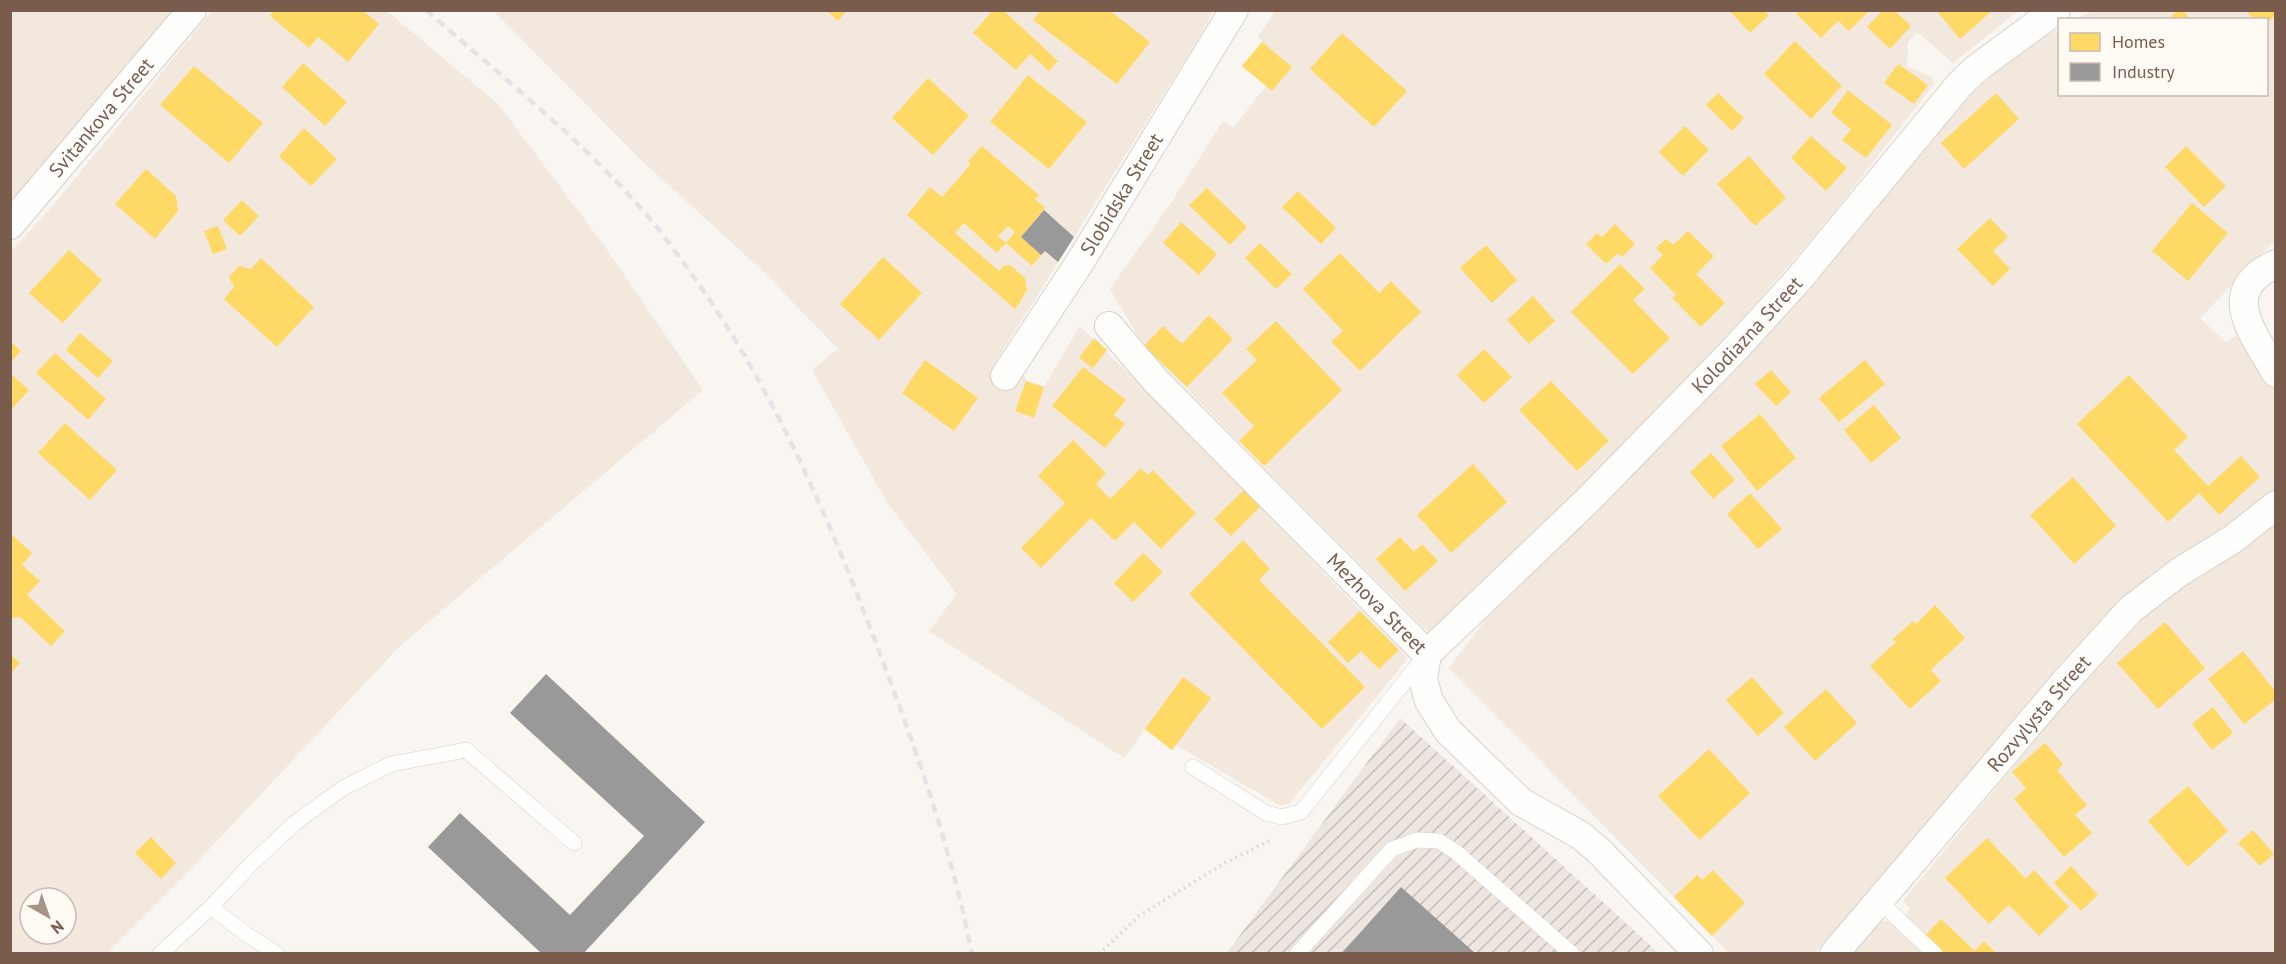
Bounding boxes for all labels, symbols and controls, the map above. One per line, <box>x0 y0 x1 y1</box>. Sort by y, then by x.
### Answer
legend <box>2058 18 2268 96</box>
text: Homes <box>2112 30 2165 53</box>
street label: Svitankova Street <box>43 52 159 183</box>
text: Industry <box>2112 60 2175 83</box>
street label: Slobidska Street <box>1074 128 1169 260</box>
street label: Kolodiazna Street <box>1686 271 1808 399</box>
street label: Mezhova Street <box>1321 548 1433 660</box>
street label: Rozvylysta Street <box>1981 649 2096 777</box>
north arrow <box>18 886 78 946</box>
text: N <box>47 916 68 939</box>

